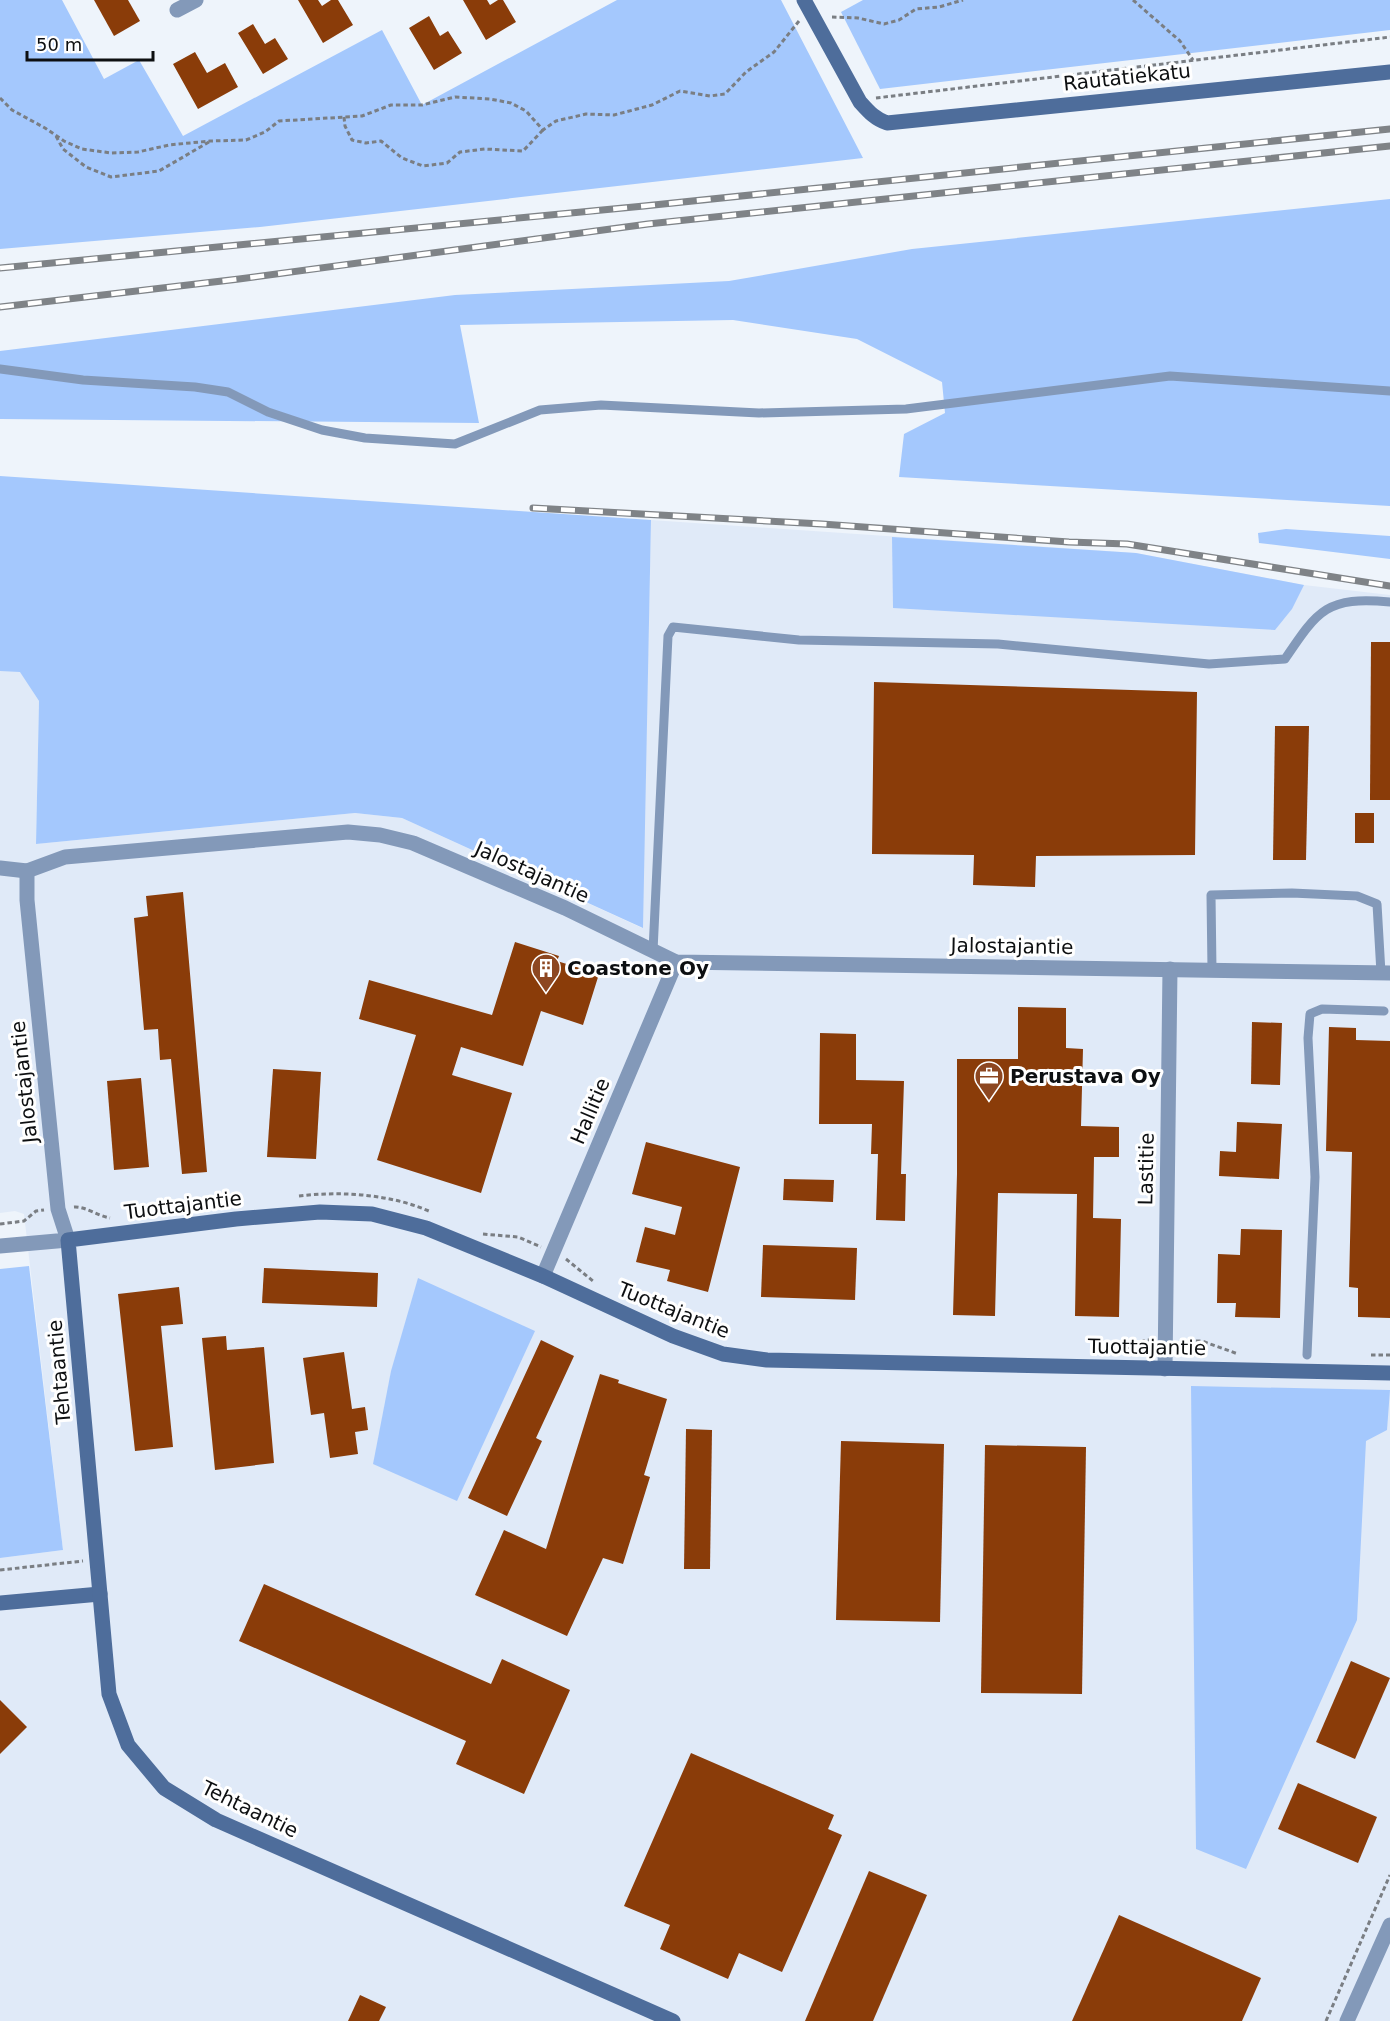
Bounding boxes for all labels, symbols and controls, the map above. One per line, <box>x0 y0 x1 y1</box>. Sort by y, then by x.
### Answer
scale bar <box>27 24 153 62</box>
text: 50 m <box>36 34 82 55</box>
street label: Rautatiekatu <box>1062 58 1192 96</box>
street label: Jalostajantie <box>469 835 593 908</box>
street label: Jalostajantie <box>948 933 1074 959</box>
building icon: Coastone Oy <box>530 952 562 994</box>
place label: Coastone Oy <box>567 956 709 980</box>
street label: Jalostajantie <box>6 1020 43 1146</box>
office icon: Perustava Oy <box>973 1060 1005 1102</box>
place label: Perustava Oy <box>1010 1064 1161 1088</box>
street label: Hallitie <box>565 1074 615 1148</box>
street label: Lastitie <box>1133 1132 1159 1206</box>
street label: Tuottajantie <box>122 1186 243 1224</box>
street label: Tuottajantie <box>614 1276 733 1343</box>
street label: Tehtaantie <box>42 1319 76 1426</box>
street label: Tuottajantie <box>1087 1334 1206 1360</box>
street label: Tehtaantie <box>197 1775 302 1843</box>

